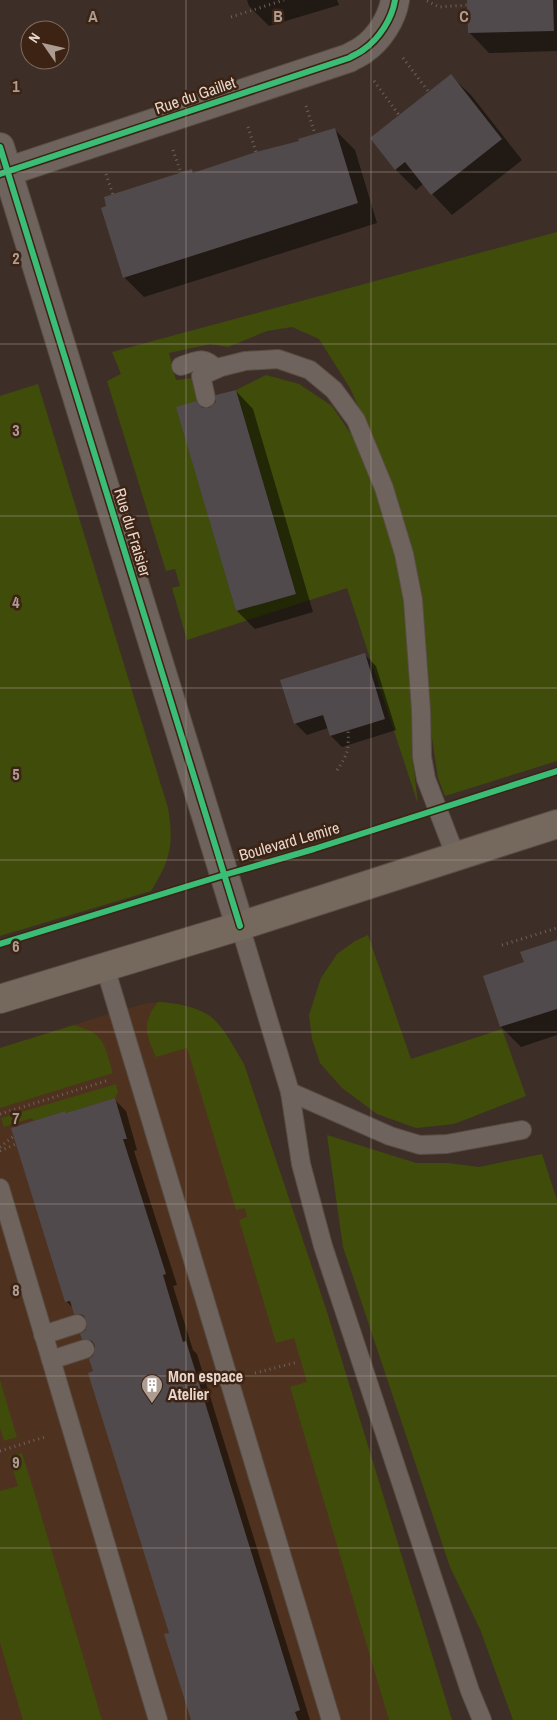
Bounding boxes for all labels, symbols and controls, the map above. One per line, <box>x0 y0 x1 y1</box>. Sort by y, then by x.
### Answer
text: A <box>88 5 98 27</box>
text: B <box>273 5 283 27</box>
text: C <box>459 5 469 27</box>
north arrow <box>20 20 70 70</box>
text: N <box>24 29 44 46</box>
street label: Rue du Gaillet <box>152 71 239 119</box>
text: 1 <box>12 75 20 97</box>
text: 2 <box>12 247 20 269</box>
text: 3 <box>12 419 20 441</box>
street label: Rue du Fraisier <box>109 485 157 579</box>
text: 4 <box>12 591 20 613</box>
text: 5 <box>12 763 20 785</box>
street label: Boulevard Lemire <box>236 816 342 866</box>
text: 6 <box>12 935 20 957</box>
text: 7 <box>12 1107 20 1129</box>
text: 8 <box>12 1279 20 1301</box>
place label: Mon espace Atelier <box>168 1365 243 1405</box>
building icon: Mon espace Atelier <box>140 1373 164 1404</box>
text: 9 <box>12 1451 20 1473</box>

